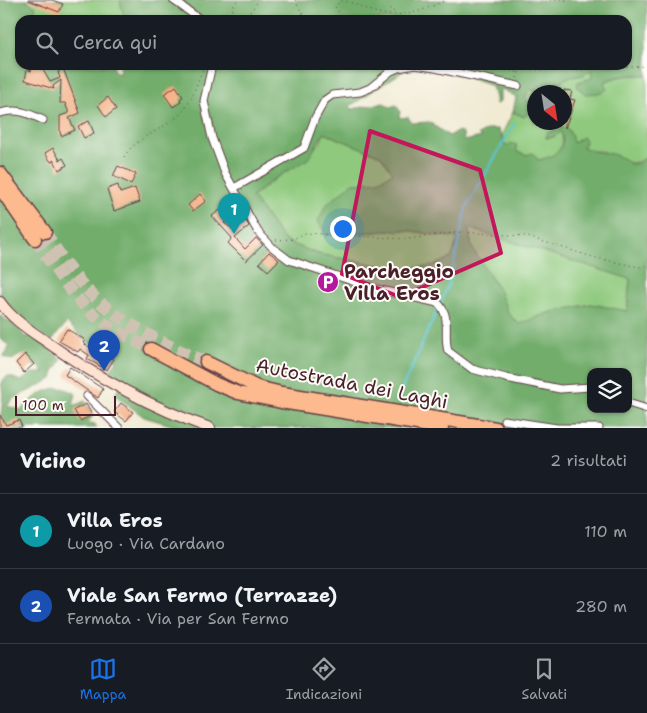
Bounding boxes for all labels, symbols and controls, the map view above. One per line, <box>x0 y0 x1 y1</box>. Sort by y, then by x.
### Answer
search box <box>15 15 632 70</box>
icon: search <box>33 29 61 57</box>
text: Cerca qui <box>73 30 157 55</box>
north arrow <box>527 85 572 130</box>
pin: 1 <box>218 193 250 234</box>
your location <box>330 216 356 242</box>
place label: Parcheggio Villa Eros <box>344 259 454 306</box>
parking icon: Parcheggio Villa Eros <box>316 270 340 294</box>
pin: 2 <box>88 330 120 371</box>
street label: Autostrada dei Laghi <box>254 353 450 414</box>
map controls <box>587 368 632 413</box>
button: layers <box>587 368 632 413</box>
scale bar <box>15 393 116 416</box>
text: 100 m <box>22 396 64 414</box>
text: Vicino <box>20 447 86 475</box>
text: 2 risultati <box>550 450 627 471</box>
text: Villa Eros <box>67 508 163 533</box>
text: 1 <box>32 521 40 542</box>
text: 110 m <box>584 521 627 542</box>
text: Luogo · Via Cardano <box>67 533 225 554</box>
text: Viale San Fermo (Terrazze) <box>67 583 337 608</box>
text: 2 <box>30 596 42 617</box>
text: 280 m <box>575 596 627 617</box>
text: Fermata · Via per San Fermo <box>67 608 289 629</box>
tab: Mappa <box>80 655 126 703</box>
tab: Indicazioni <box>286 655 362 703</box>
tab: Salvati <box>522 655 567 703</box>

